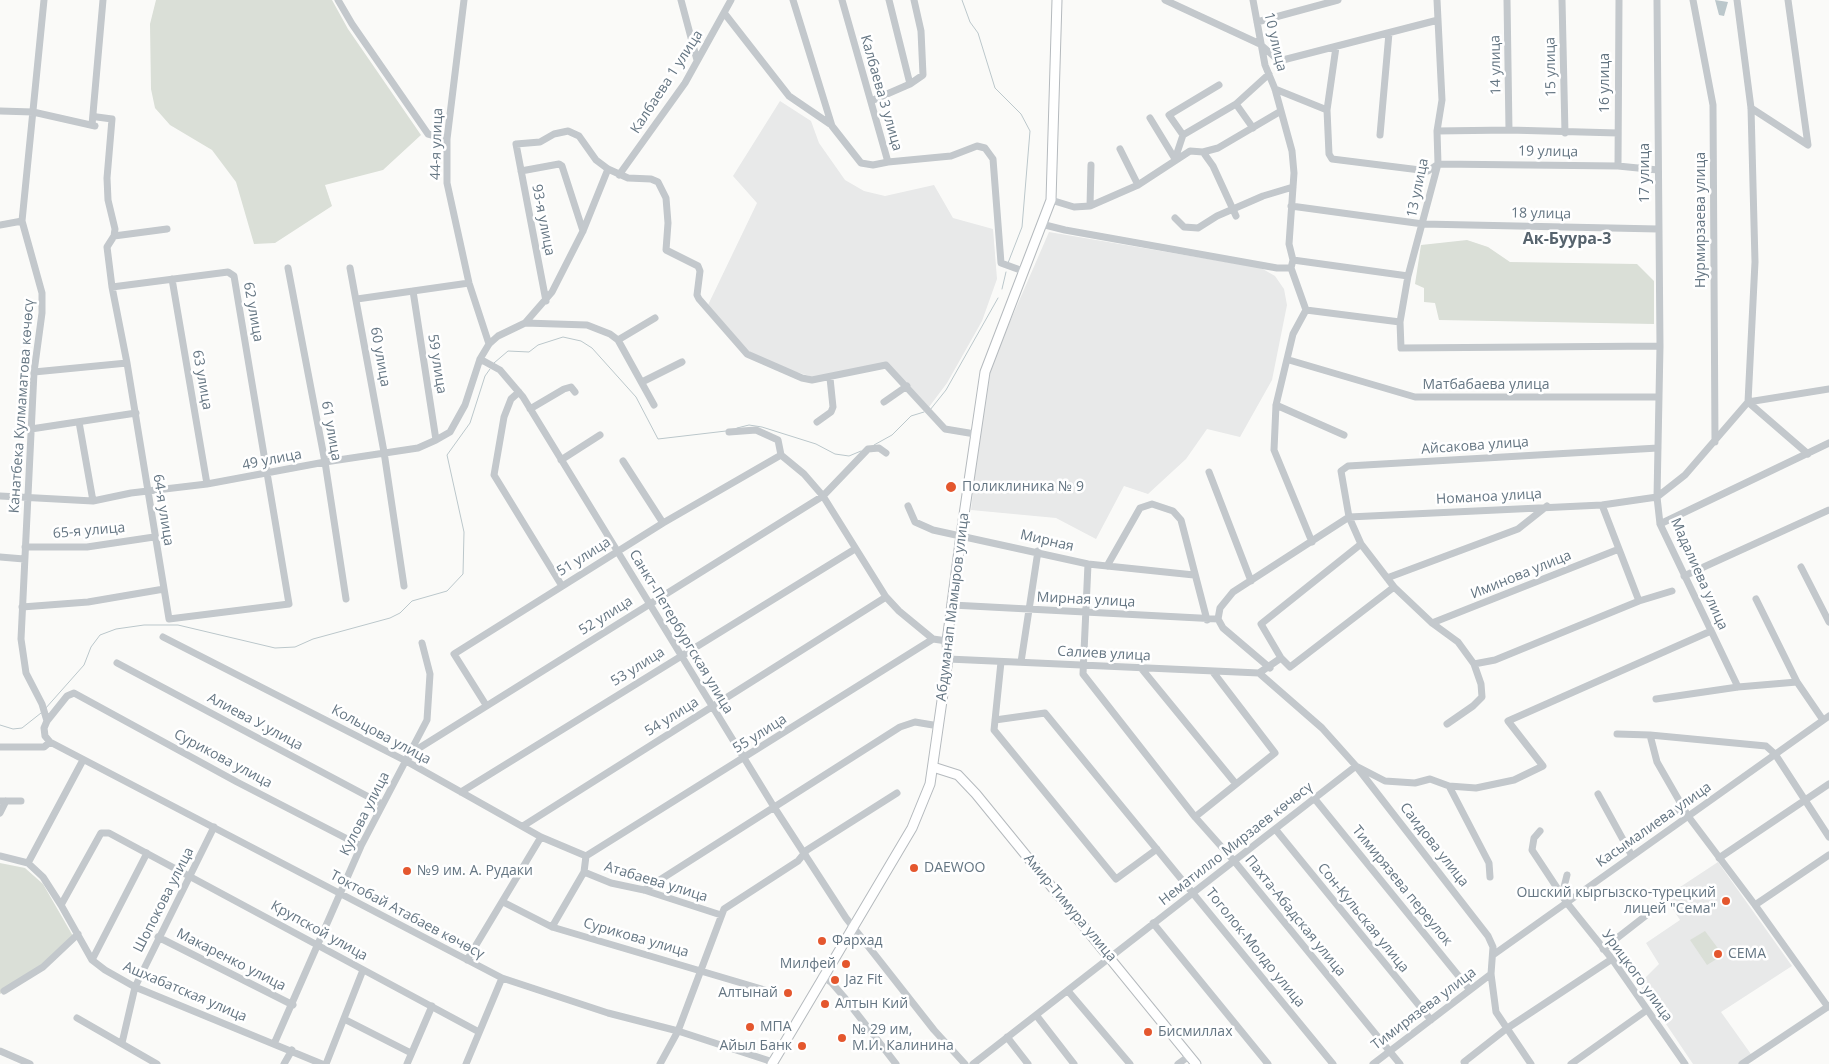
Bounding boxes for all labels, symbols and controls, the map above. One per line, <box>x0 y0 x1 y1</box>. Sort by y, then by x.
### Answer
street label: 10 улица <box>1260 11 1290 73</box>
street label: Калбаева 1 улица <box>627 27 707 137</box>
street label: Калбаева 3 улица <box>856 33 906 153</box>
street label: 14 улица <box>1487 35 1505 95</box>
street label: 15 улица <box>1542 37 1560 97</box>
street label: 16 улица <box>1597 53 1613 113</box>
street label: 44-я улица <box>427 108 447 180</box>
street label: 19 улица <box>1518 143 1578 161</box>
street label: 17 улица <box>1637 143 1653 203</box>
street label: Нурмирзаева улица <box>1693 152 1709 288</box>
street label: 13 улица <box>1404 157 1432 219</box>
street label: 93-я улица <box>528 183 558 257</box>
street label: 18 улица <box>1511 205 1571 223</box>
district label: Ак-Буура-3 <box>1523 229 1611 249</box>
street label: 62 улица <box>240 281 266 343</box>
street label: Канатбека Кулмаматова көчөсү <box>6 298 38 514</box>
street label: 60 улица <box>367 326 393 388</box>
street label: 59 улица <box>424 333 450 395</box>
street label: 63 улица <box>189 349 215 411</box>
street label: Матбабаева улица <box>1423 377 1549 393</box>
street label: 61 улица <box>318 400 344 462</box>
street label: Айсакова улица <box>1421 434 1529 458</box>
street label: 49 улица <box>241 446 303 474</box>
street label: 64-я улица <box>149 473 177 547</box>
place label: Поликлиника № 9 <box>962 479 1084 495</box>
marker: Поликлиника № 9 <box>944 480 958 494</box>
street label: Номаноа улица <box>1436 486 1542 508</box>
street label: Абдуманап Мамыров улица <box>933 512 973 702</box>
street label: Мадалиева улица <box>1667 515 1731 633</box>
street label: 65-я улица <box>52 519 126 543</box>
street label: Мирная <box>1019 527 1075 555</box>
street label: 51 улица <box>554 534 614 580</box>
street label: Санкт-Петербургская улица <box>625 547 737 717</box>
street label: Иминова улица <box>1468 547 1574 603</box>
street label: Мирная улица <box>1036 589 1136 611</box>
street label: 52 улица <box>576 593 636 639</box>
street label: Салиев улица <box>1057 643 1151 665</box>
street label: 53 улица <box>608 644 668 690</box>
street label: Алиева У.улица <box>204 690 306 754</box>
street label: 54 улица <box>642 694 702 740</box>
street label: Кольцова улица <box>328 702 434 768</box>
street label: 55 улица <box>730 711 790 757</box>
street label: Сурикова улица <box>171 726 275 792</box>
street label: Кулова улица <box>337 769 393 859</box>
street label: Нематилло Мирзаев көчөсү <box>1156 779 1316 909</box>
street label: Касымалиева улица <box>1593 779 1715 871</box>
street label: Саидова улица <box>1396 800 1472 890</box>
street label: Тимирязева переулок <box>1348 822 1456 950</box>
street label: Шопокова улица <box>130 845 198 955</box>
street label: Амир-Тимура улица <box>1020 851 1120 965</box>
street label: Пахта-Абадская улица <box>1241 852 1349 980</box>
street label: Атабаева улица <box>602 858 710 906</box>
place label: DAEWOO <box>924 860 985 876</box>
street label: Сон-Кульская улица <box>1314 860 1412 976</box>
marker: DAEWOO <box>908 862 920 874</box>
place label: №9 им. А. Рудаки <box>417 863 533 879</box>
marker: №9 им. А. Рудаки <box>401 865 413 877</box>
street label: Токтобай Атабаев көчөсү <box>327 867 487 963</box>
street label: Тоголок-Молдо улица <box>1202 885 1308 1011</box>
place label: Ошский кыргызско-турецкий лицей "Сема" <box>1516 885 1716 918</box>
marker: Ошский кыргызско-турецкий лицей "Сема" <box>1720 895 1732 907</box>
street label: Крупской улица <box>268 897 370 965</box>
street label: Сурикова улица <box>581 915 691 961</box>
street label: Макаренко улица <box>174 925 288 995</box>
street label: Урицкого улица <box>1598 927 1676 1025</box>
place label: Фархад <box>832 933 883 949</box>
marker: Фархад <box>816 935 828 947</box>
place label: СЕМА <box>1728 946 1766 962</box>
marker: СЕМА <box>1712 948 1724 960</box>
place label: Милфей <box>780 956 836 972</box>
street label: Ашхабатская улица <box>121 958 249 1026</box>
marker: Милфей <box>840 958 852 970</box>
street label: Тимирязева улица <box>1368 964 1480 1054</box>
place label: Jaz Fit <box>845 972 882 988</box>
marker: Jaz Fit <box>829 974 841 986</box>
place label: Алтынай <box>718 985 778 1001</box>
marker: Алтынай <box>782 987 794 999</box>
place label: Алтын Кий <box>835 996 908 1012</box>
marker: Алтын Кий <box>819 998 831 1010</box>
place label: МПА <box>760 1019 792 1035</box>
marker: МПА <box>744 1021 756 1033</box>
place label: № 29 им, М.И. Калинина <box>852 1022 954 1054</box>
place label: Бисмиллах <box>1158 1024 1232 1040</box>
marker: Бисмиллах <box>1142 1026 1154 1038</box>
marker: № 29 им, М.И. Калинина <box>836 1032 848 1044</box>
place label: Айыл Банк <box>719 1038 792 1054</box>
marker: Айыл Банк <box>796 1040 808 1052</box>

